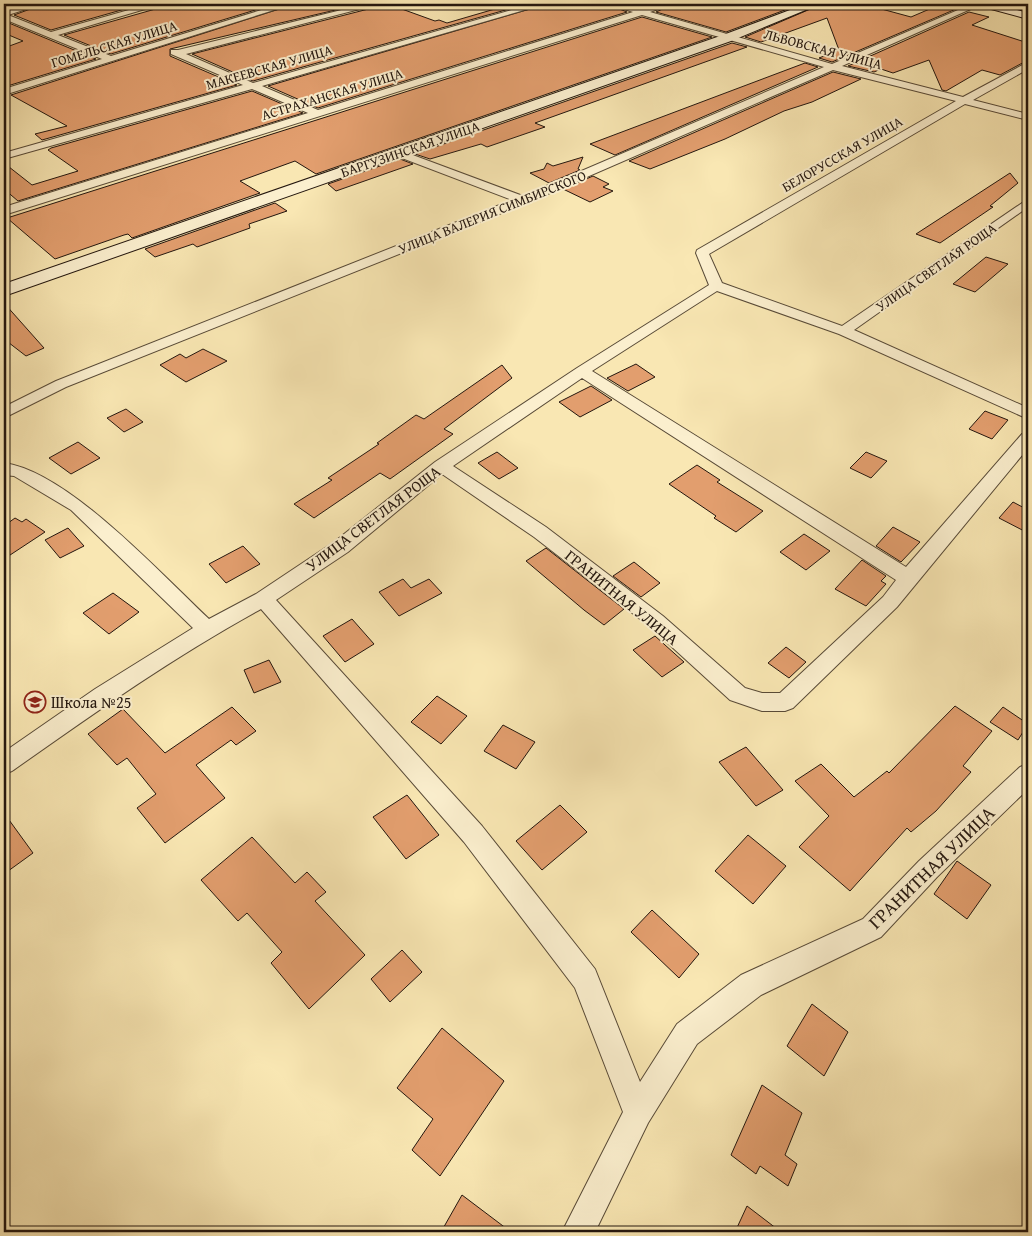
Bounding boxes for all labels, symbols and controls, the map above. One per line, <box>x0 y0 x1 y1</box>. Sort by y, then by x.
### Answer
street label: ГОМЕЛЬСКАЯ УЛИЦА <box>49 15 180 73</box>
street label: ЛЬВОВСКАЯ УЛИЦА <box>762 24 885 75</box>
street label: МАКЕЕВСКАЯ УЛИЦА <box>203 39 335 95</box>
street label: АСТРАХАНСКАЯ УЛИЦА <box>259 63 406 125</box>
street label: БЕЛОРУССКАЯ УЛИЦА <box>778 111 907 197</box>
street label: БАРГУЗИНСКАЯ УЛИЦА <box>338 116 483 182</box>
street label: УЛИЦА ВАЛЕРИЯ СИМБИРСКОГО <box>395 165 589 259</box>
street label: УЛИЦА СВЕТЛАЯ РОЩА <box>872 218 1001 316</box>
street label: УЛИЦА СВЕТЛАЯ РОЩА <box>301 459 446 577</box>
street label: ГРАНИТНАЯ УЛИЦА <box>560 543 684 651</box>
school or university icon: Школа №25 <box>23 690 47 714</box>
place label: Школа №25 <box>51 690 131 714</box>
street label: ГРАНИТНАЯ УЛИЦА <box>861 799 1001 935</box>

